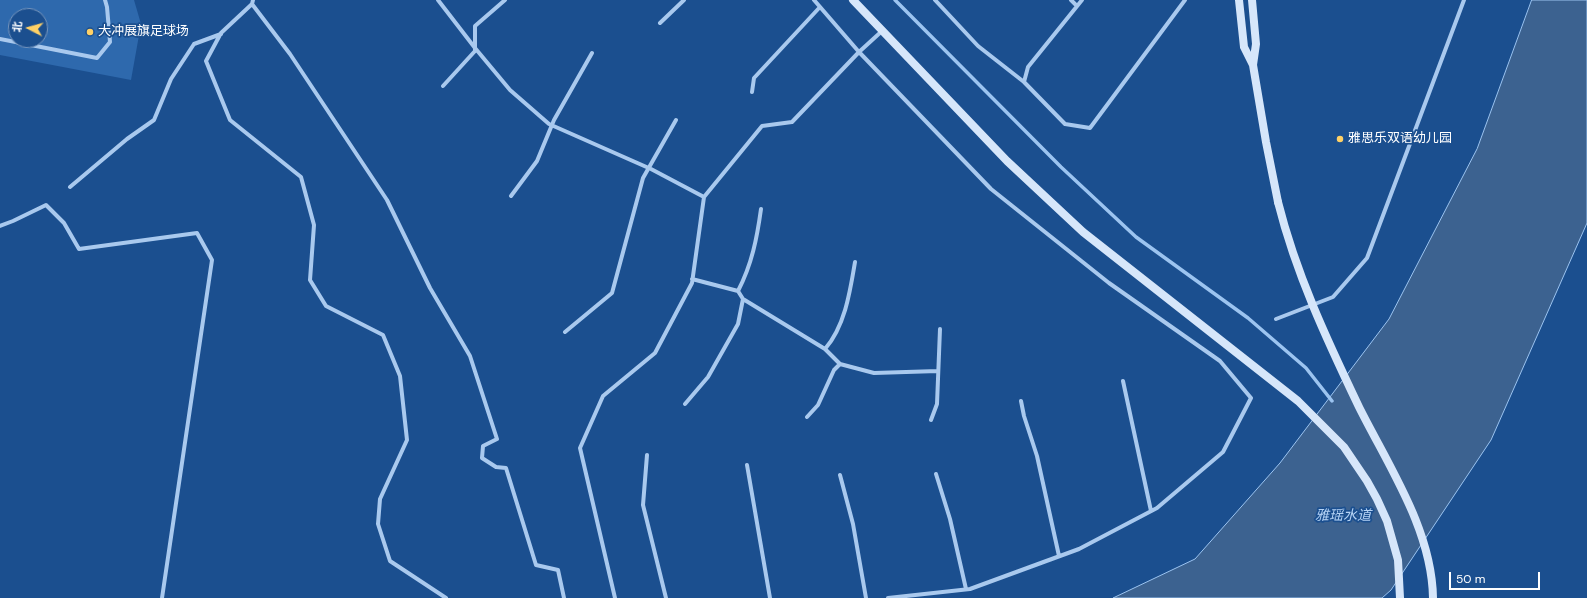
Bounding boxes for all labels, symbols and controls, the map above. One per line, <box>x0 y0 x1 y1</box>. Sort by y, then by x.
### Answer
north arrow <box>8 8 48 48</box>
text: 北 <box>10 21 25 33</box>
place label: 大冲展旗足球场 <box>98 24 189 40</box>
marker: 大冲展旗足球场 <box>85 27 95 37</box>
place label: 雅思乐双语幼儿园 <box>1348 131 1452 147</box>
marker: 雅思乐双语幼儿园 <box>1335 134 1345 144</box>
water label: 雅瑶水道 <box>1315 508 1371 524</box>
scale bar <box>1451 564 1542 590</box>
text: 50 m <box>1456 571 1485 587</box>

